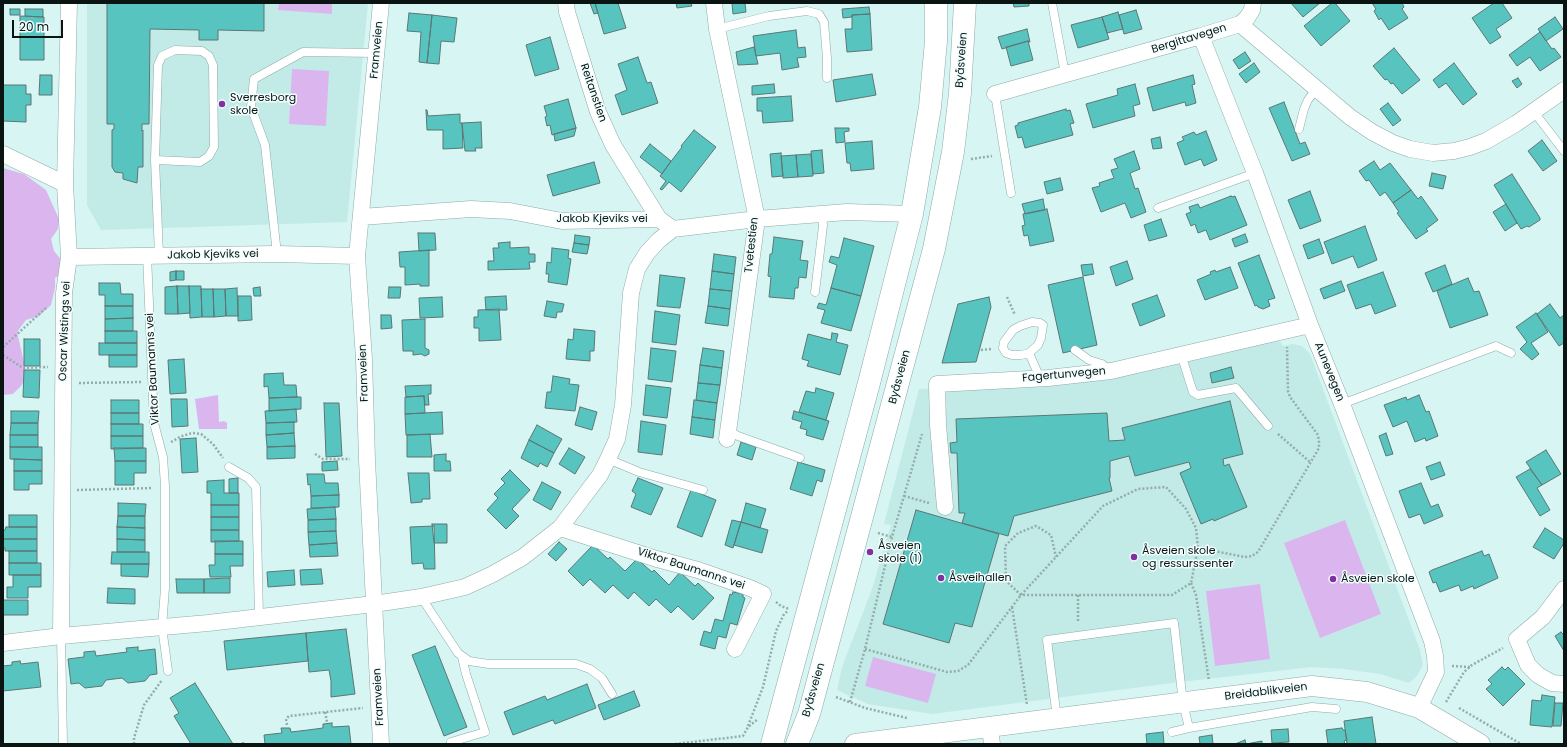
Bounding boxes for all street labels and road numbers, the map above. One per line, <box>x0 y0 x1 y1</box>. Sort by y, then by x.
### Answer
street label: Framveien <box>368 21 386 79</box>
street label: Bergittavegen <box>1150 21 1228 57</box>
street label: Byåsveien <box>953 32 971 88</box>
street label: Reitanstien <box>577 62 609 124</box>
street label: Jakob Kjeviks vei <box>556 212 648 226</box>
street label: Tvetestien <box>743 216 761 274</box>
street label: Jakob Kjeviks vei <box>167 248 259 262</box>
street label: Oscar Wistings vei <box>57 281 73 381</box>
street label: Viktor Baumanns vei <box>143 313 163 425</box>
street label: Aunevegen <box>1311 341 1347 403</box>
street label: Framveien <box>356 344 372 402</box>
street label: Byåsveien <box>886 348 914 406</box>
street label: Fagertunvegen <box>1022 365 1106 385</box>
street label: Viktor Baumanns vei <box>636 545 746 593</box>
street label: Byåsveien <box>800 661 828 719</box>
street label: Framveien <box>371 668 387 726</box>
street label: Breidablikveien <box>1224 680 1308 704</box>

